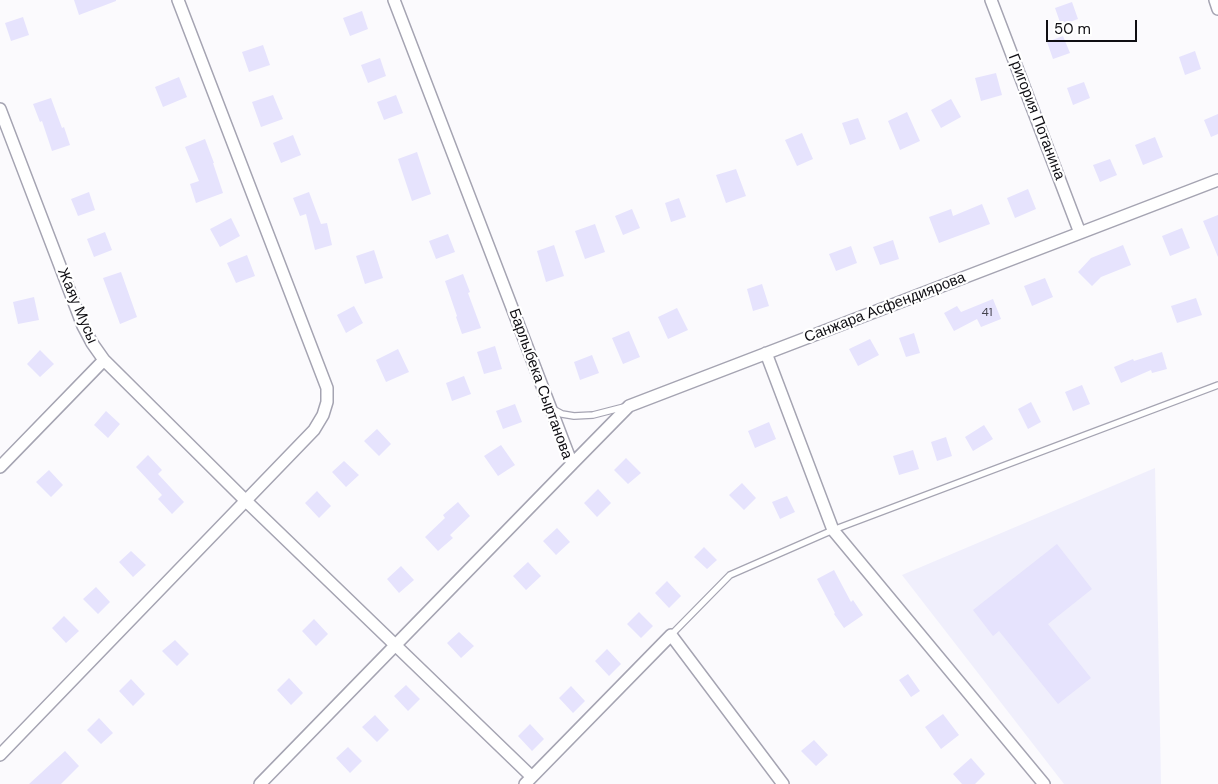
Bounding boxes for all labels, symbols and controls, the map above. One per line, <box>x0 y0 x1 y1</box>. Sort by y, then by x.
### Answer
scale bar <box>1048 10 1139 42</box>
text: 50 m <box>1054 19 1091 39</box>
street label: Григория Потанина <box>1004 51 1068 183</box>
street label: Жаяу Мусы <box>53 266 101 346</box>
street label: Санжара Асфендиярова <box>802 269 968 347</box>
street label: Барлыбека Сыртанова <box>504 306 576 462</box>
house number: 41 <box>981 306 993 320</box>

